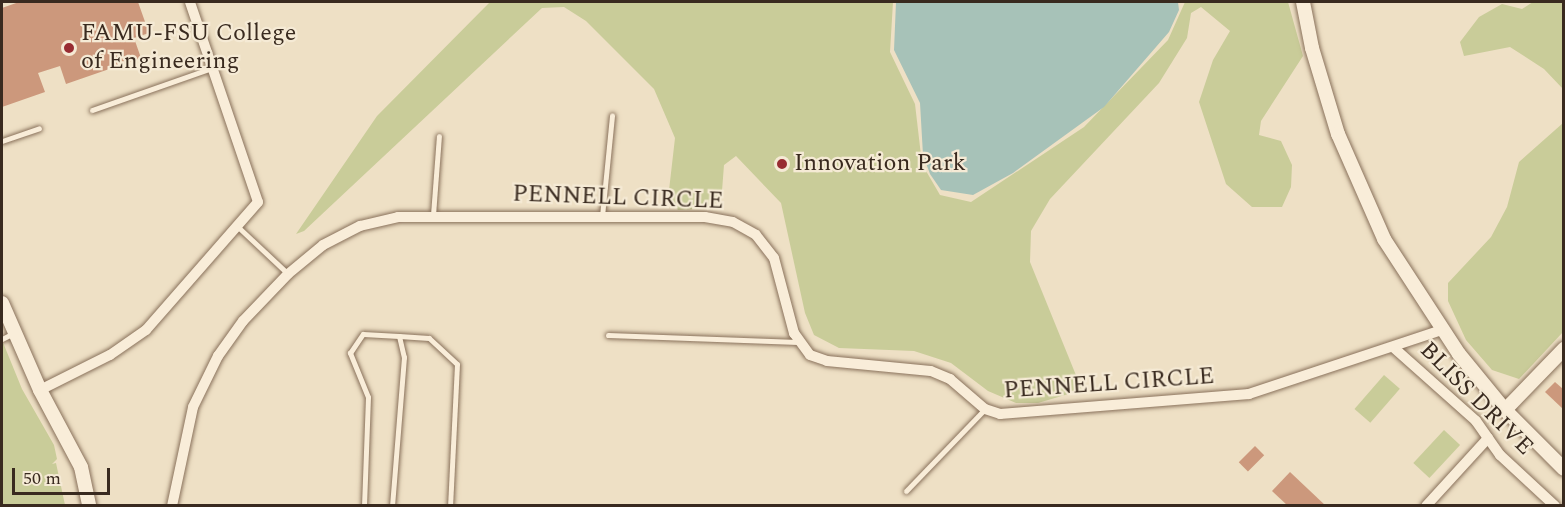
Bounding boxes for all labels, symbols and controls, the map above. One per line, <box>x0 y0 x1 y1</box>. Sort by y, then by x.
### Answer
place label: FAMU-FSU College of Engineering <box>81 20 296 76</box>
marker: FAMU-FSU College of Engineering <box>62 41 76 55</box>
place label: Innovation Park <box>794 150 966 178</box>
marker: Innovation Park <box>775 157 789 171</box>
street label: PENNELL CIRCLE <box>512 180 724 216</box>
street label: BLISS DRIVE <box>1413 336 1539 462</box>
street label: PENNELL CIRCLE <box>1003 362 1215 406</box>
scale bar <box>15 456 112 494</box>
text: 50 m <box>23 465 61 492</box>

